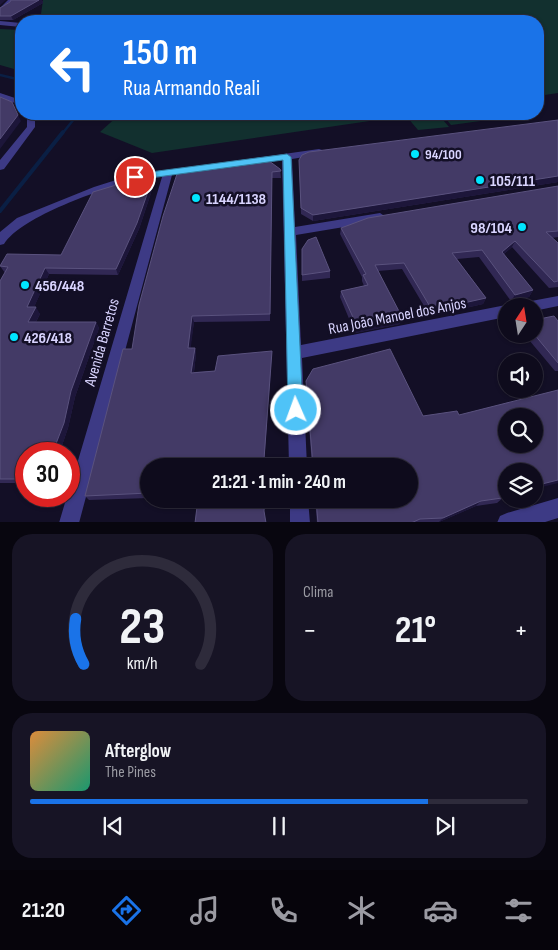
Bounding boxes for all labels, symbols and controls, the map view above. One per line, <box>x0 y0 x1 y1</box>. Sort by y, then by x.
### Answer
text: 150 m <box>123 32 197 75</box>
icon: left <box>40 35 105 100</box>
text: Rua Armando Reali <box>123 75 260 102</box>
place label: 94/100 <box>425 146 462 163</box>
marker: 94/100 <box>409 148 421 160</box>
pin <box>114 156 156 198</box>
icon: arrive <box>121 163 149 191</box>
place label: 105/111 <box>490 172 536 191</box>
marker: 105/111 <box>474 174 486 186</box>
place label: 1144/1138 <box>206 190 267 209</box>
marker: 1144/1138 <box>190 192 202 204</box>
place label: 98/104 <box>470 219 513 238</box>
marker: 98/104 <box>516 221 528 233</box>
place label: 456/448 <box>35 277 85 296</box>
marker: 456/448 <box>19 279 31 291</box>
street label: Rua João Manoel dos Anjos <box>327 294 468 339</box>
street label: Avenida Barretos <box>81 296 124 389</box>
north arrow <box>498 298 542 342</box>
map controls <box>498 298 543 508</box>
place label: 426/418 <box>24 329 72 348</box>
marker: 426/418 <box>8 331 20 343</box>
button: sound <box>498 353 543 398</box>
position arrow <box>269 383 321 435</box>
button: search <box>498 408 543 453</box>
speed limit sign: 30 <box>15 442 80 507</box>
button: layers <box>498 463 543 508</box>
text: 21:21 · 1 min · 240 m <box>212 471 346 494</box>
text: Clima <box>303 583 333 602</box>
text: 23 <box>119 596 166 659</box>
text: 21° <box>395 608 436 653</box>
text: − <box>303 614 317 647</box>
text: + <box>514 614 528 647</box>
text: km/h <box>127 653 158 674</box>
text: Afterglow <box>105 740 171 763</box>
text: The Pines <box>105 763 156 782</box>
icon: previous <box>99 812 127 840</box>
icon: pause <box>265 812 293 840</box>
icon: next <box>431 812 459 840</box>
icon: directions <box>109 893 144 928</box>
icon: music <box>187 893 222 928</box>
icon: phone <box>266 893 301 928</box>
icon: climate <box>344 893 379 928</box>
icon: car <box>423 893 458 928</box>
icon: filters <box>501 893 536 928</box>
text: 21:20 <box>22 897 65 924</box>

